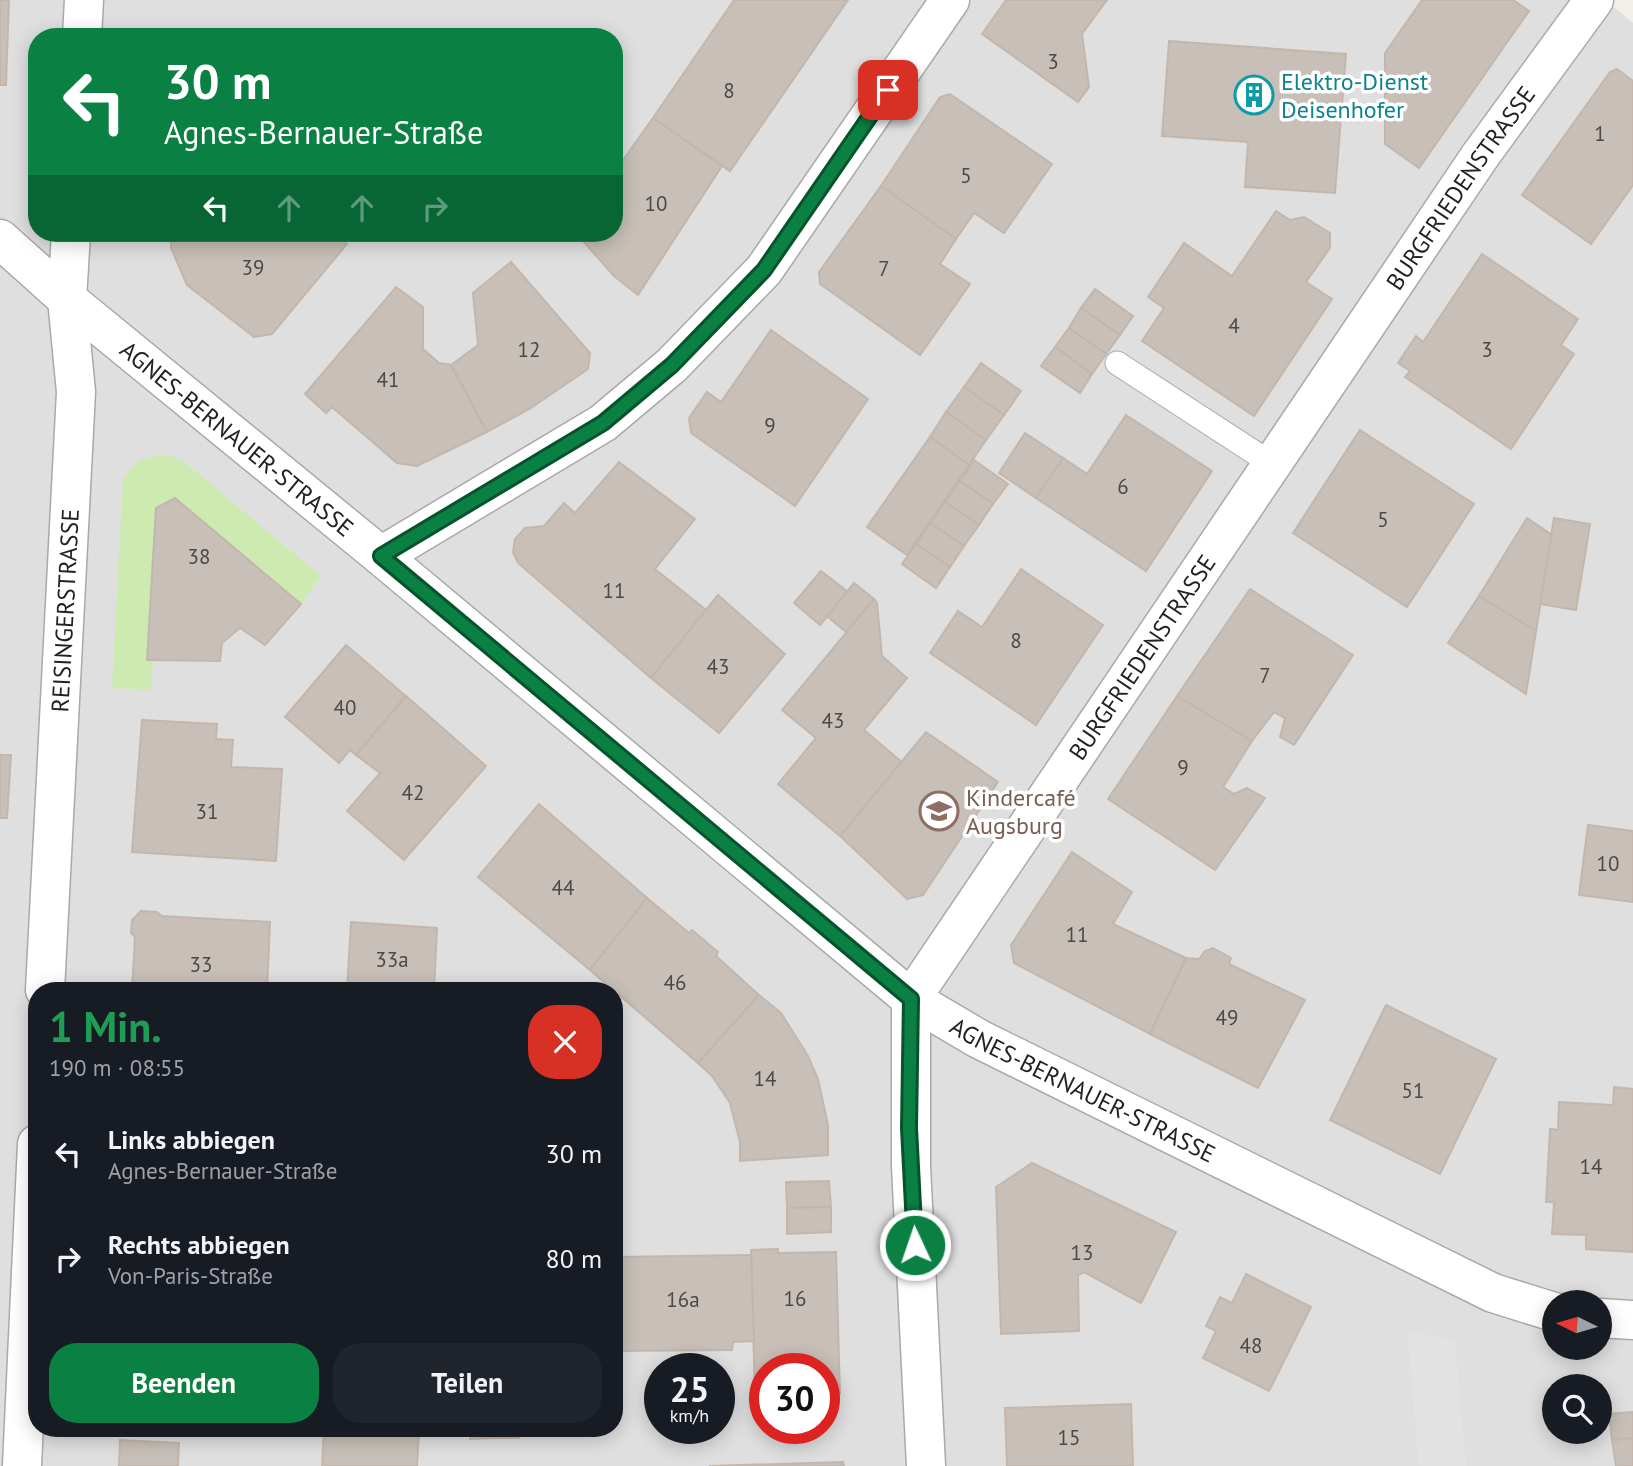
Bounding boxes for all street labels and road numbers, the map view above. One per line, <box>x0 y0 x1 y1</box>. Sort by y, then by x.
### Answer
street label: BURGFRIEDENSTRASSE <box>1379 80 1542 296</box>
street label: AGNES-BERNAUER-STRASSE <box>114 334 360 543</box>
street label: REISINGERSTRASSE <box>44 508 85 713</box>
street label: BURGFRIEDENSTRASSE <box>1062 548 1222 766</box>
street label: AGNES-BERNAUER-STRASSE <box>945 1010 1221 1169</box>

